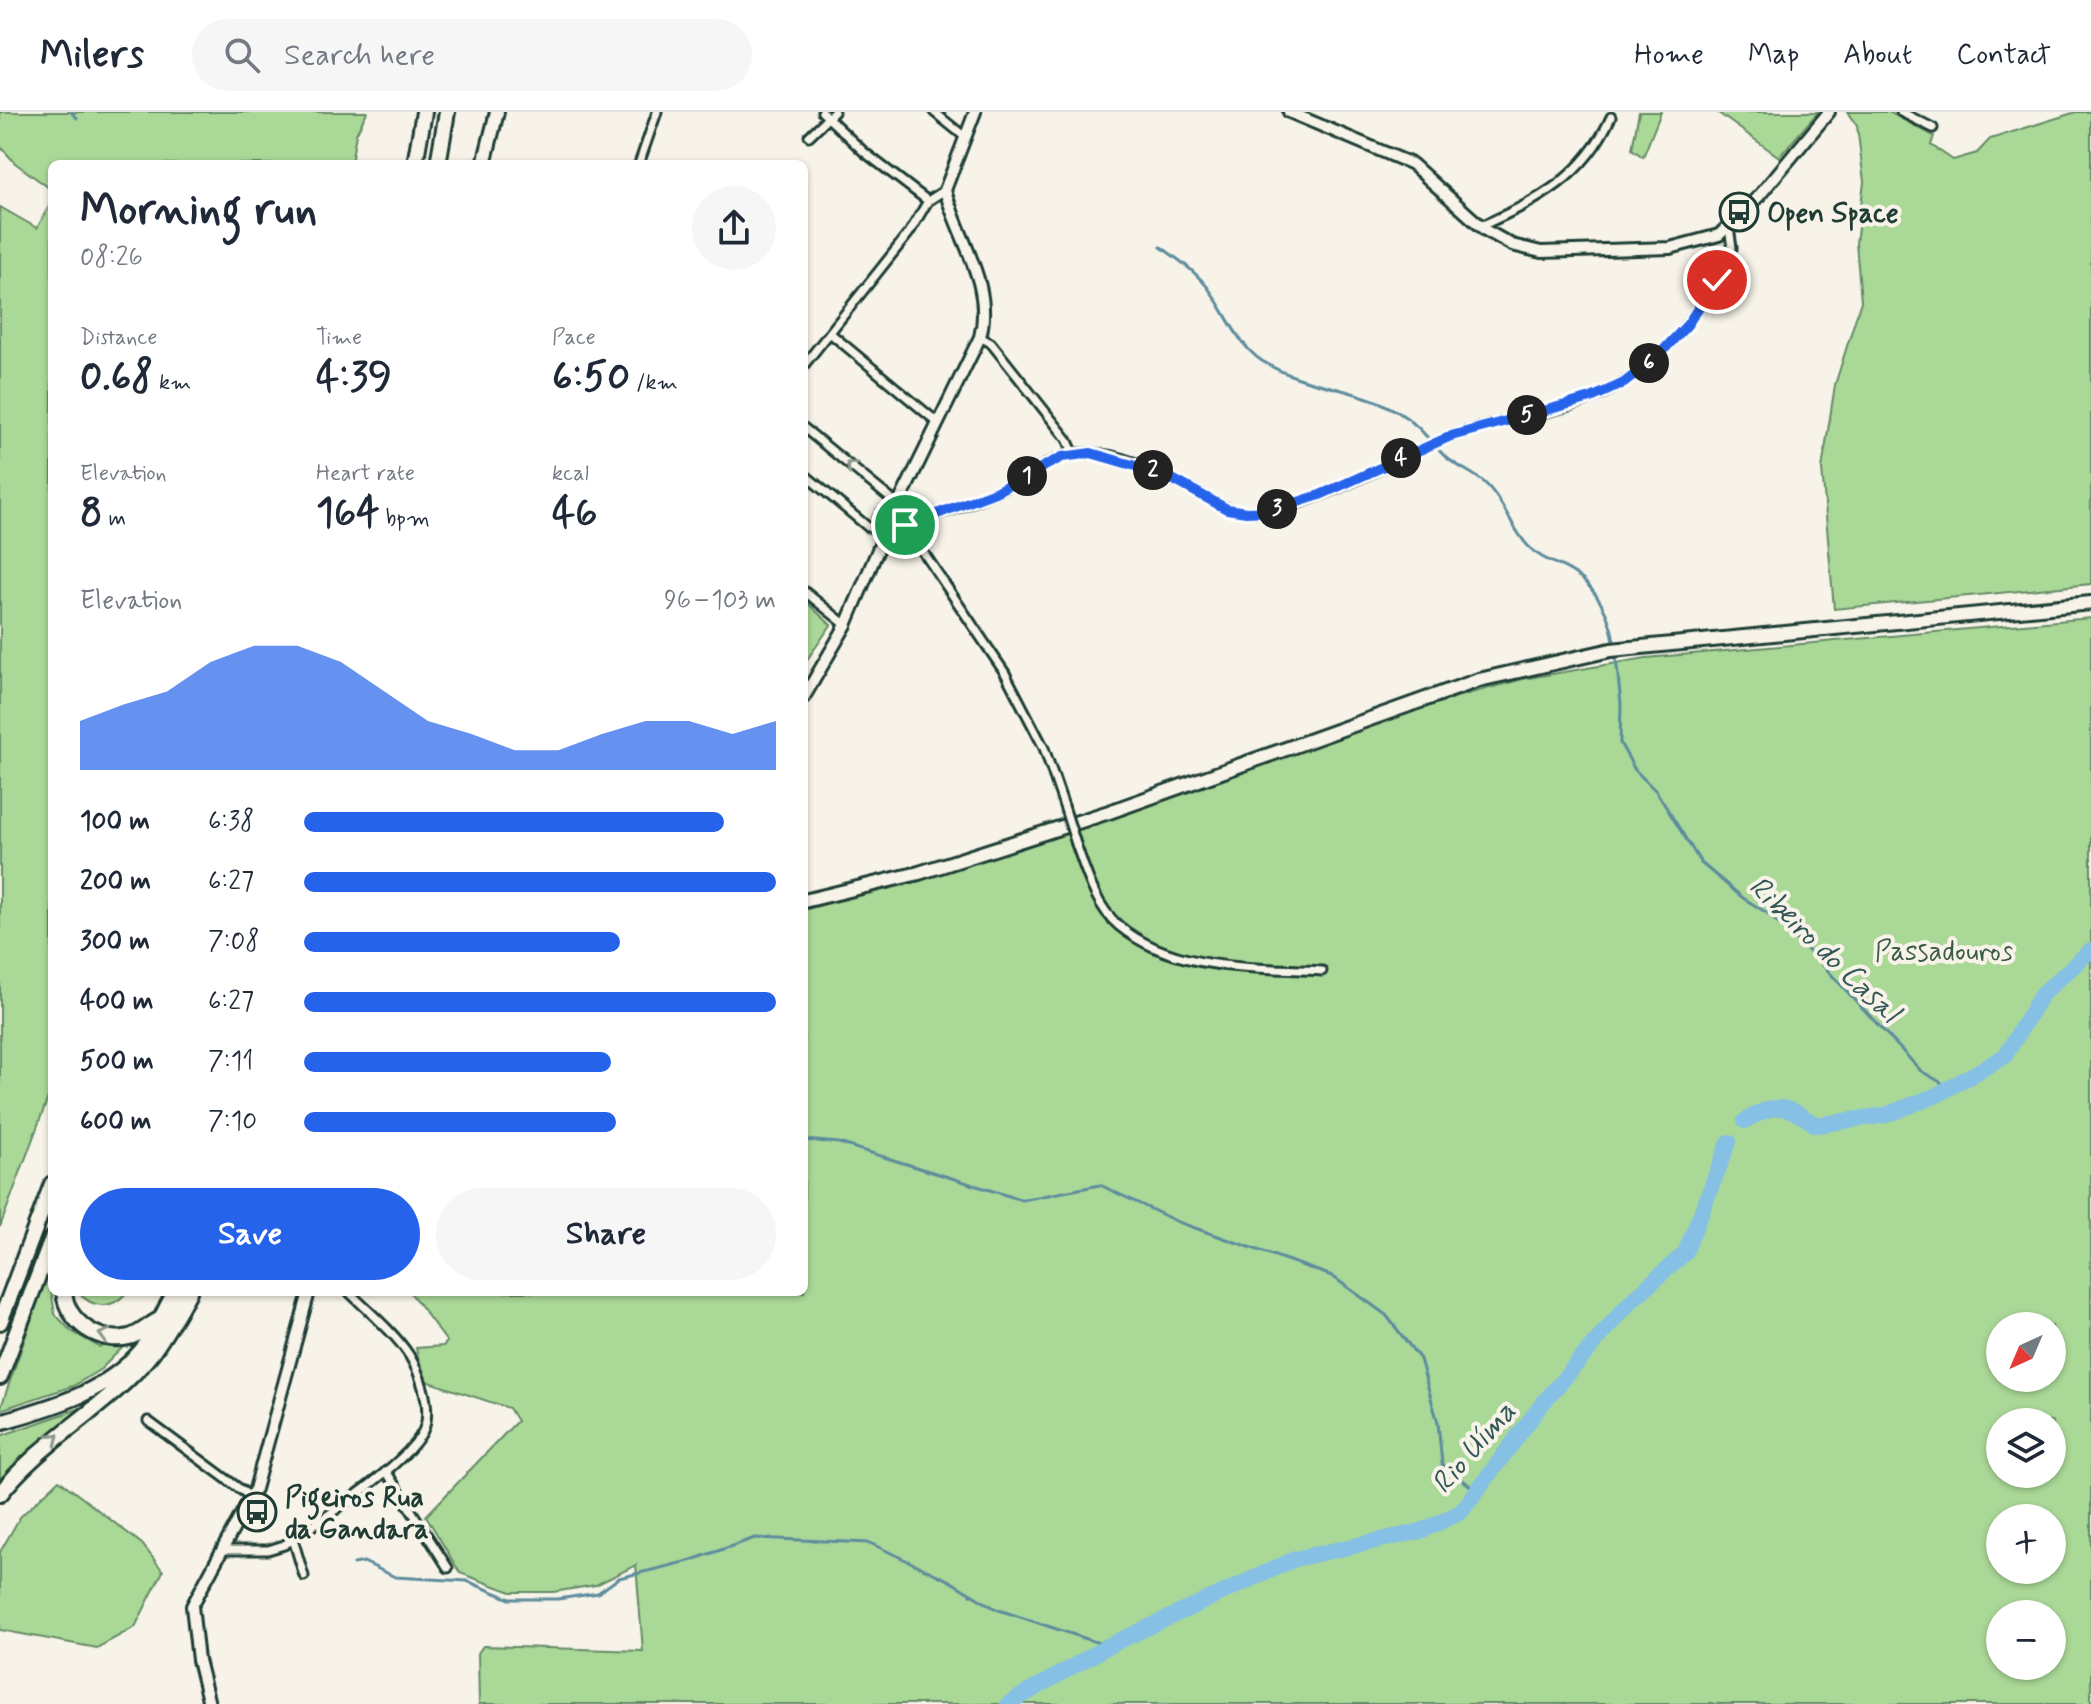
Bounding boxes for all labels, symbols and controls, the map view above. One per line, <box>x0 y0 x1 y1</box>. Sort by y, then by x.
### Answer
search box <box>192 19 752 91</box>
text: Milers <box>40 31 144 80</box>
icon: search <box>220 33 264 77</box>
text: Search here <box>284 36 435 75</box>
text: Home <box>1634 37 1704 74</box>
text: Map <box>1748 37 1799 74</box>
text: About <box>1843 37 1912 74</box>
text: Contact <box>1956 37 2051 74</box>
text: Morning run <box>80 182 317 240</box>
button: share <box>692 186 776 270</box>
bus stop icon: Open Space <box>1718 191 1760 233</box>
place label: Open Space <box>1767 196 1899 233</box>
text: 08:26 <box>80 241 143 275</box>
pin <box>1683 246 1751 314</box>
icon: check <box>1695 258 1739 302</box>
text: Distance <box>80 324 157 352</box>
text: Time <box>316 324 362 352</box>
text: Pace <box>552 324 596 352</box>
pin: 6 <box>1629 343 1669 383</box>
text: 6 <box>1643 349 1655 377</box>
text: 0.68 <box>80 352 153 404</box>
text: 4:39 <box>316 352 392 404</box>
text: 6:50 <box>552 352 630 404</box>
text: km <box>153 369 191 397</box>
text: /km <box>630 369 678 397</box>
pin: 5 <box>1507 395 1547 435</box>
text: 5 <box>1520 401 1534 429</box>
pin: 4 <box>1381 438 1421 478</box>
text: 4 <box>1395 444 1407 472</box>
pin: 2 <box>1133 450 1173 490</box>
pin: 1 <box>1007 456 1047 496</box>
text: 2 <box>1148 456 1158 484</box>
text: Elevation <box>80 460 167 488</box>
text: Heart rate <box>316 460 415 488</box>
text: kcal <box>552 460 589 488</box>
one-way arrow <box>845 462 860 476</box>
text: 1 <box>1022 462 1032 490</box>
text: 8 <box>80 488 103 540</box>
text: 164 <box>316 488 380 540</box>
text: 46 <box>552 488 597 540</box>
pin: 3 <box>1257 489 1297 529</box>
pin <box>871 491 939 559</box>
text: 3 <box>1272 495 1282 523</box>
icon: arrive <box>883 503 927 547</box>
text: m <box>103 505 126 533</box>
text: bpm <box>380 505 430 533</box>
text: Elevation <box>80 584 182 618</box>
text: 96–103 m <box>664 584 776 618</box>
text: 100 m <box>80 805 150 839</box>
text: 6:38 <box>208 805 254 839</box>
text: 200 m <box>80 865 151 899</box>
text: 6:27 <box>208 865 254 899</box>
water label: Ribeiro do Casal <box>1740 868 1909 1033</box>
text: 300 m <box>80 925 150 959</box>
text: 7:08 <box>208 925 260 959</box>
park label: Passadouros <box>1875 934 2013 971</box>
text: 400 m <box>80 985 153 1019</box>
text: 6:27 <box>208 985 254 1019</box>
text: 500 m <box>80 1045 154 1079</box>
text: 7:11 <box>208 1045 254 1079</box>
text: 600 m <box>80 1105 152 1139</box>
text: 7:10 <box>208 1105 257 1139</box>
button: Save <box>80 1188 420 1280</box>
button: Share <box>436 1188 776 1280</box>
north arrow <box>1986 1312 2066 1392</box>
map controls <box>1986 1312 2066 1680</box>
one-way arrow <box>98 1328 111 1344</box>
water label: Rio Uíma <box>1423 1394 1525 1502</box>
button: layers <box>1986 1408 2066 1488</box>
one-way arrow <box>45 1433 59 1448</box>
place label: Pigeiros Rua da Gandara <box>285 1480 429 1549</box>
bus stop icon: Pigeiros Rua da Gandara <box>236 1491 278 1533</box>
button: + <box>1986 1504 2066 1584</box>
button: − <box>1986 1600 2066 1680</box>

